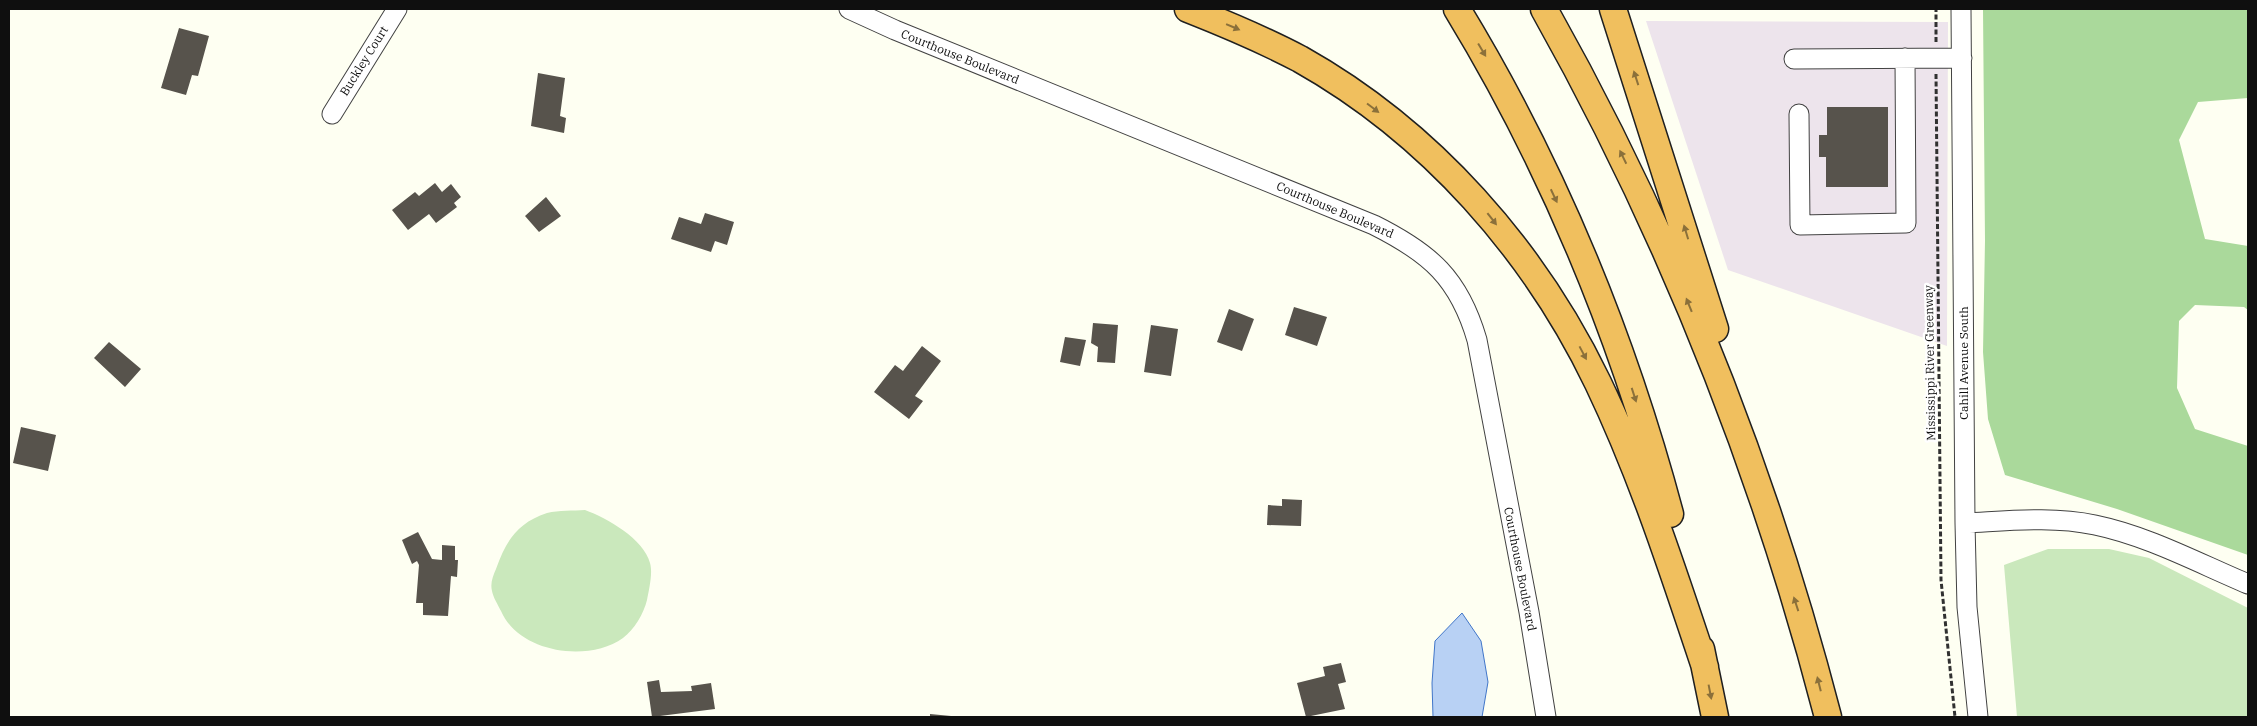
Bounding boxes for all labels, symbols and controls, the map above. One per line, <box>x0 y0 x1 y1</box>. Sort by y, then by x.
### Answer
street label: Buckley Court <box>336 23 391 98</box>
one-way arrow <box>1226 23 1240 31</box>
street label: Courthouse Boulevard <box>899 26 1021 87</box>
one-way arrow <box>1478 44 1487 57</box>
one-way arrow <box>1631 70 1639 85</box>
one-way arrow <box>1366 103 1380 113</box>
one-way arrow <box>1618 150 1626 164</box>
street label: Courthouse Boulevard <box>1274 178 1396 241</box>
one-way arrow <box>1551 189 1559 203</box>
one-way arrow <box>1487 212 1497 226</box>
one-way arrow <box>1681 225 1689 240</box>
street label: Mississippi River Greenway <box>1921 285 1938 441</box>
one-way arrow <box>1685 298 1693 312</box>
street label: Cahill Avenue South <box>1956 306 1971 420</box>
one-way arrow <box>1579 346 1587 360</box>
one-way arrow <box>1631 388 1638 403</box>
street label: Courthouse Boulevard <box>1501 506 1540 632</box>
one-way arrow <box>1792 596 1800 611</box>
one-way arrow <box>1815 676 1823 691</box>
one-way arrow <box>1706 684 1714 700</box>

